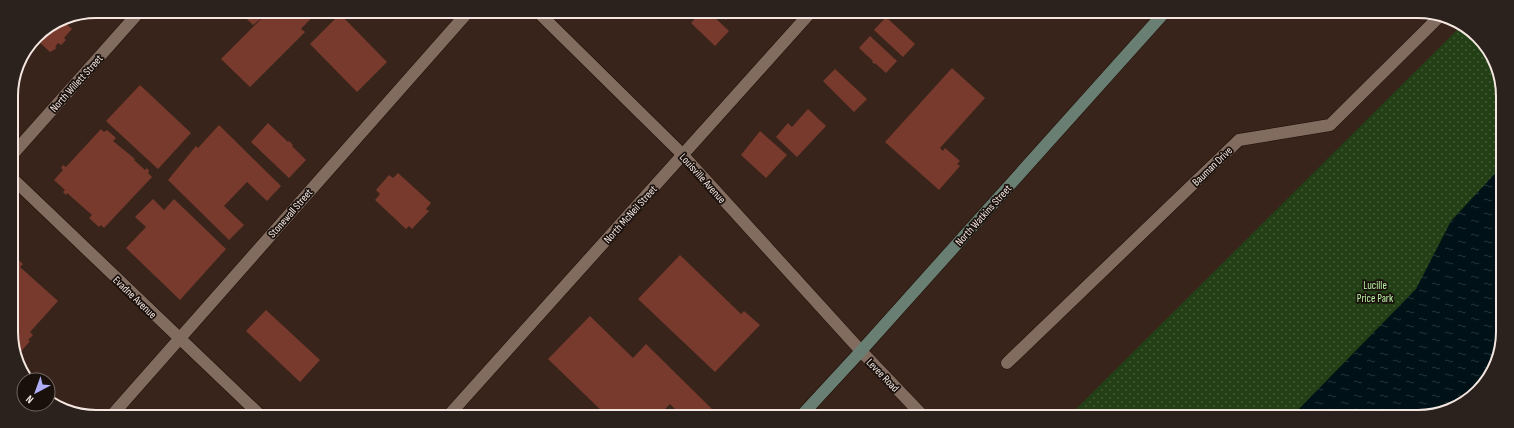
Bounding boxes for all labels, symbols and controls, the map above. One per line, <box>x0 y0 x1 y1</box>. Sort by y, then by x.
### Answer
street label: North Willett Street <box>47 52 106 115</box>
street label: Bauman Drive <box>1190 144 1235 189</box>
street label: Louisville Avenue <box>677 151 728 206</box>
street label: North McNeil Street <box>601 182 660 246</box>
street label: North Watkins Street <box>953 182 1015 249</box>
street label: Stonewall Street <box>265 186 316 241</box>
street label: Evadne Avenue <box>110 273 159 321</box>
park label: Lucille Price Park <box>1357 279 1394 305</box>
street label: Levee Road <box>864 356 902 395</box>
north arrow <box>16 372 56 412</box>
text: N <box>23 392 36 406</box>

